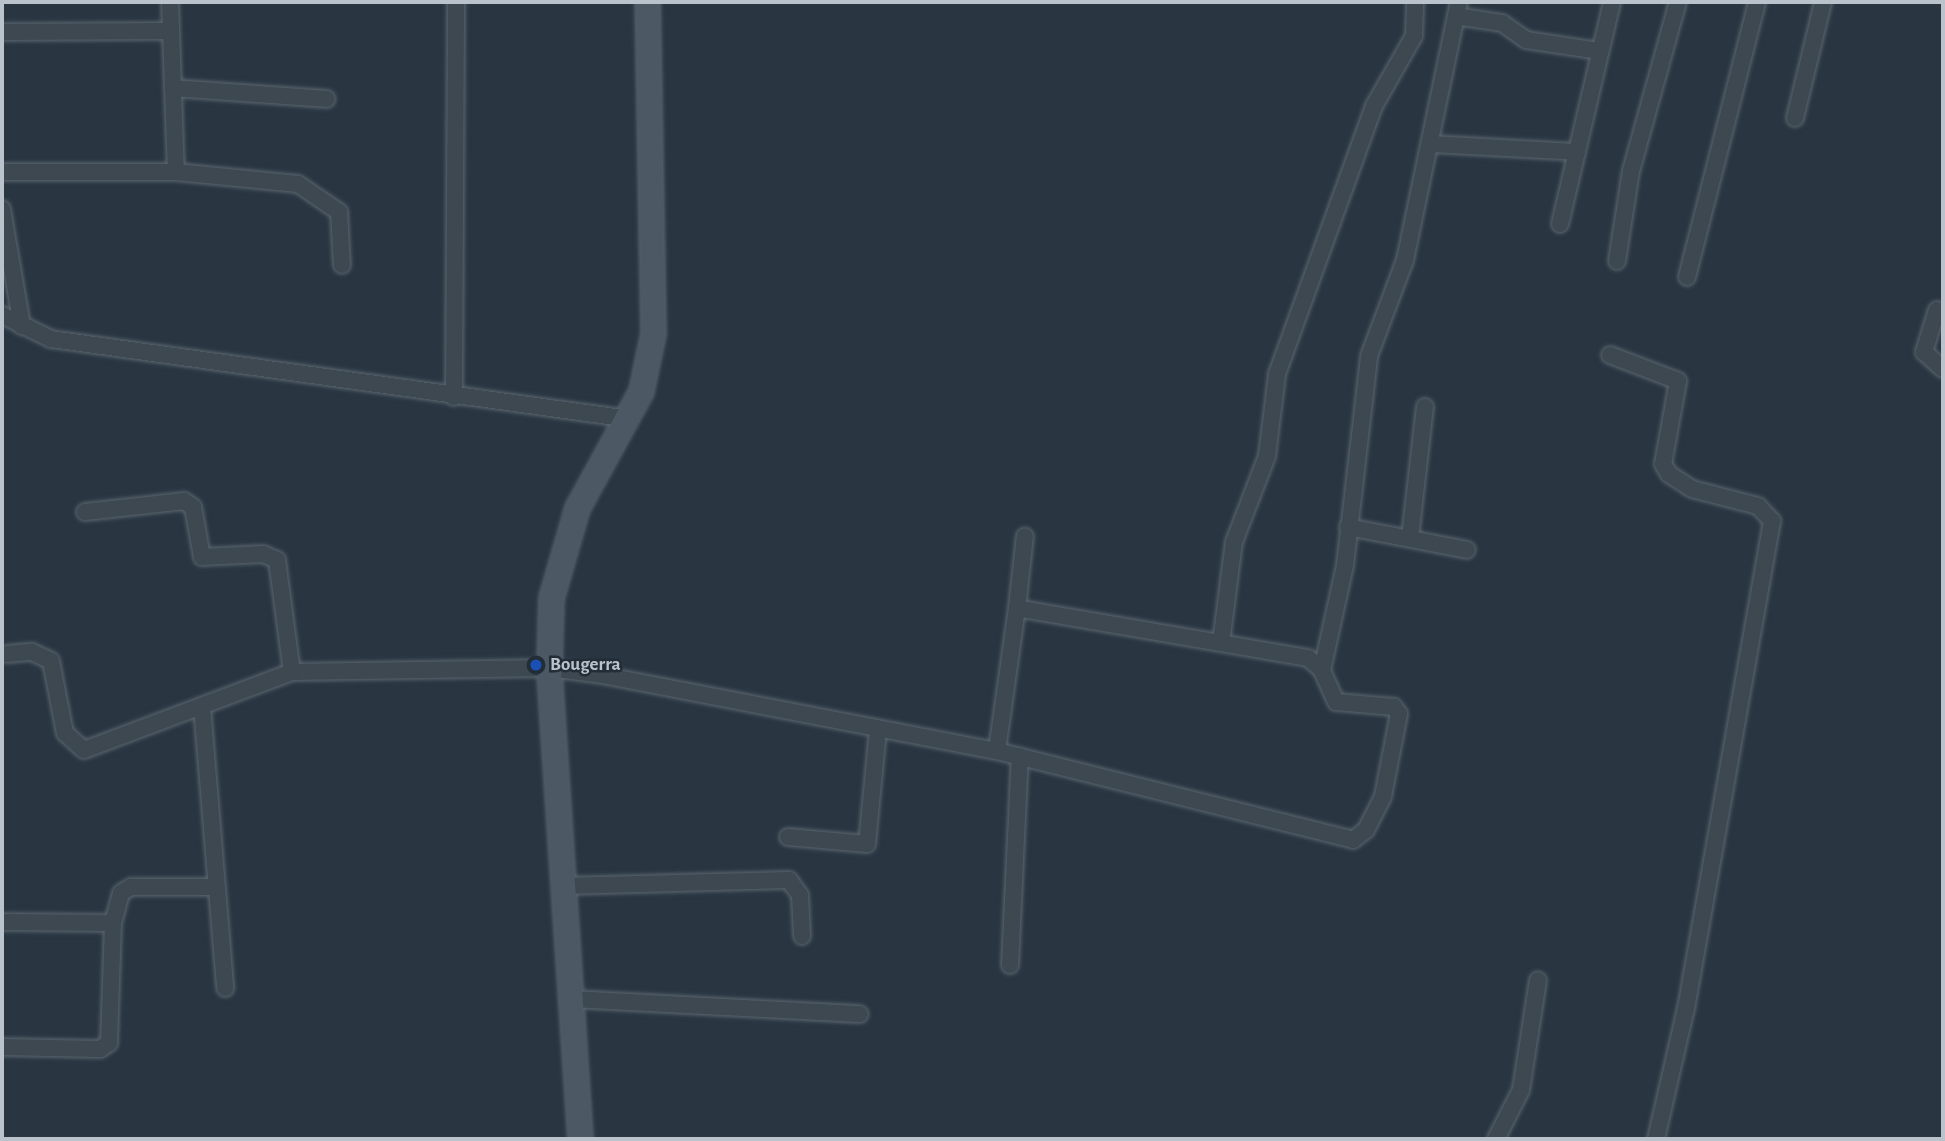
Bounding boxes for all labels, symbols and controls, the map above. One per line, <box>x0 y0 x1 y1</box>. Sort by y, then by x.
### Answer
place label: Bougerra <box>550 654 621 676</box>
marker: Bougerra <box>528 657 544 673</box>

